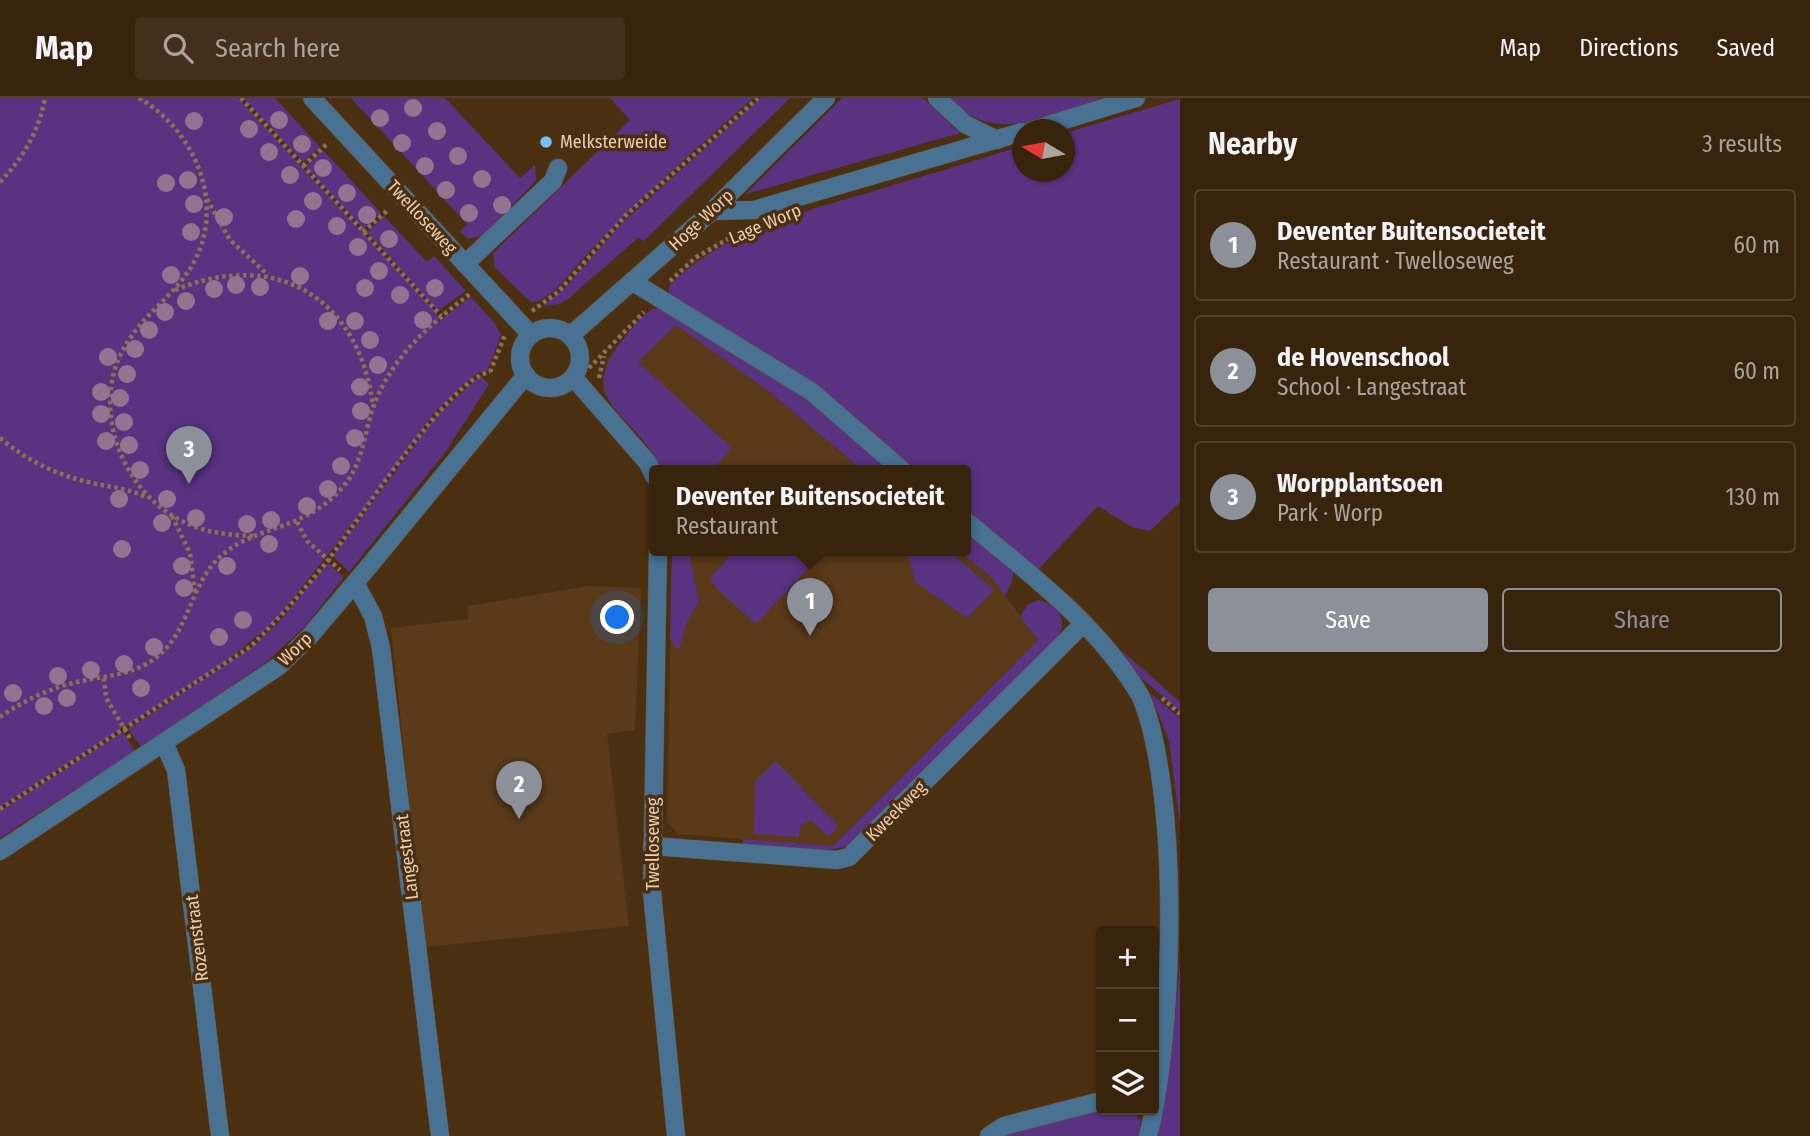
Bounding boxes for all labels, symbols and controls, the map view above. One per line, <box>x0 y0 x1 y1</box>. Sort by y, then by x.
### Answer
search box <box>135 17 625 80</box>
text: Map <box>35 28 93 68</box>
icon: search <box>159 29 197 67</box>
text: Search here <box>215 33 340 64</box>
text: Map <box>1500 34 1541 62</box>
text: Directions <box>1579 34 1678 62</box>
text: Saved <box>1716 34 1775 62</box>
north arrow <box>1012 119 1075 182</box>
text: Nearby <box>1208 126 1297 162</box>
text: 3 results <box>1702 130 1782 158</box>
place label: Melksterweide <box>560 131 667 153</box>
marker: Melksterweide <box>538 134 554 150</box>
street label: Twelloseweg <box>382 175 462 259</box>
street label: Hoge Worp <box>664 185 738 255</box>
street label: Lage Worp <box>726 199 804 249</box>
text: Deventer Buitensocieteit <box>1277 216 1546 247</box>
text: 1 <box>1228 231 1238 259</box>
text: 60 m <box>1734 231 1780 259</box>
text: Restaurant · Twelloseweg <box>1277 247 1514 275</box>
text: de Hovenschool <box>1277 342 1449 373</box>
text: 2 <box>1228 357 1238 385</box>
text: 60 m <box>1734 357 1780 385</box>
text: School · Langestraat <box>1277 373 1466 401</box>
pin: 3 <box>166 426 212 484</box>
popup <box>649 465 971 556</box>
text: Worpplantsoen <box>1277 468 1443 499</box>
text: Deventer Buitensocieteit <box>676 481 944 512</box>
text: 3 <box>1228 483 1238 511</box>
text: 130 m <box>1726 483 1780 511</box>
text: Park · Worp <box>1277 499 1383 527</box>
text: Restaurant <box>676 512 778 540</box>
pin: 1 <box>787 578 833 636</box>
button: Save <box>1208 588 1488 652</box>
button: Share <box>1502 588 1782 652</box>
your location <box>600 600 634 634</box>
street label: Worp <box>273 628 317 670</box>
pin: 2 <box>496 761 542 819</box>
street label: Kweekweg <box>861 776 931 846</box>
street label: Twelloseweg <box>642 797 664 891</box>
street label: Langestraat <box>391 813 423 901</box>
street label: Rozenstraat <box>181 893 213 983</box>
map controls <box>1096 926 1159 1115</box>
button: + <box>1096 926 1159 989</box>
button: − <box>1096 989 1159 1052</box>
button: layers <box>1096 1052 1159 1115</box>

